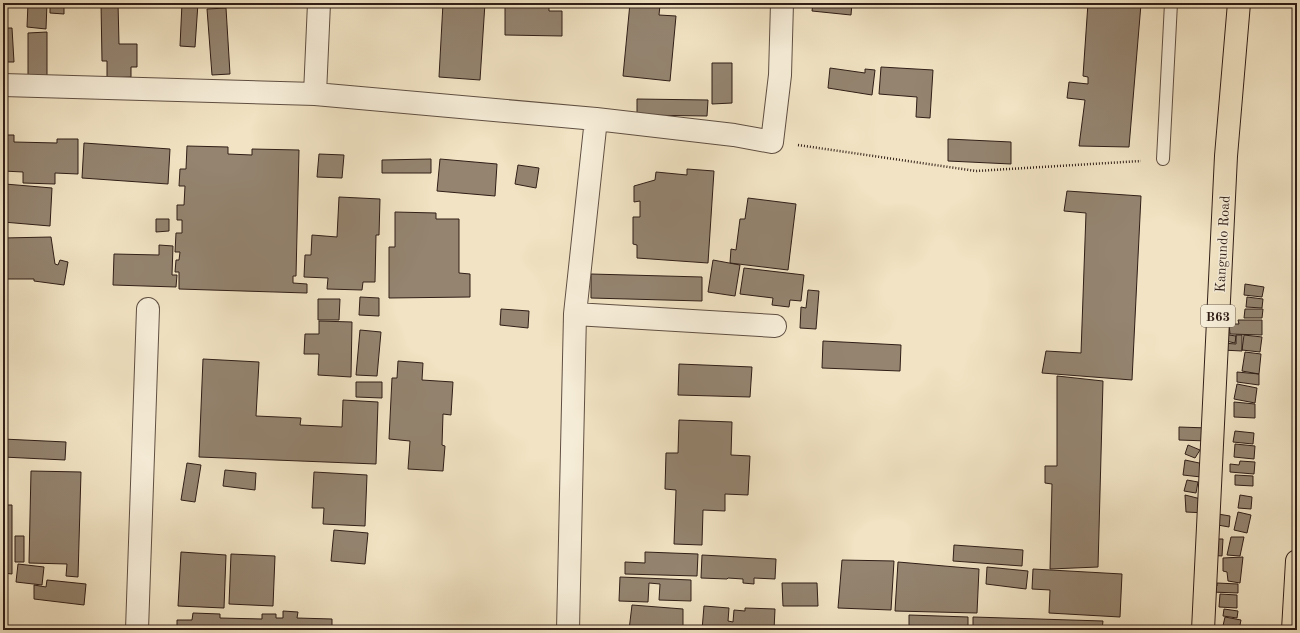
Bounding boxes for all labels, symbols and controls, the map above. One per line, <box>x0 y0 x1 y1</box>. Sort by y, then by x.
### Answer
street label: Kangundo Road <box>1213 195 1233 293</box>
road number: B63 <box>1201 305 1235 327</box>

